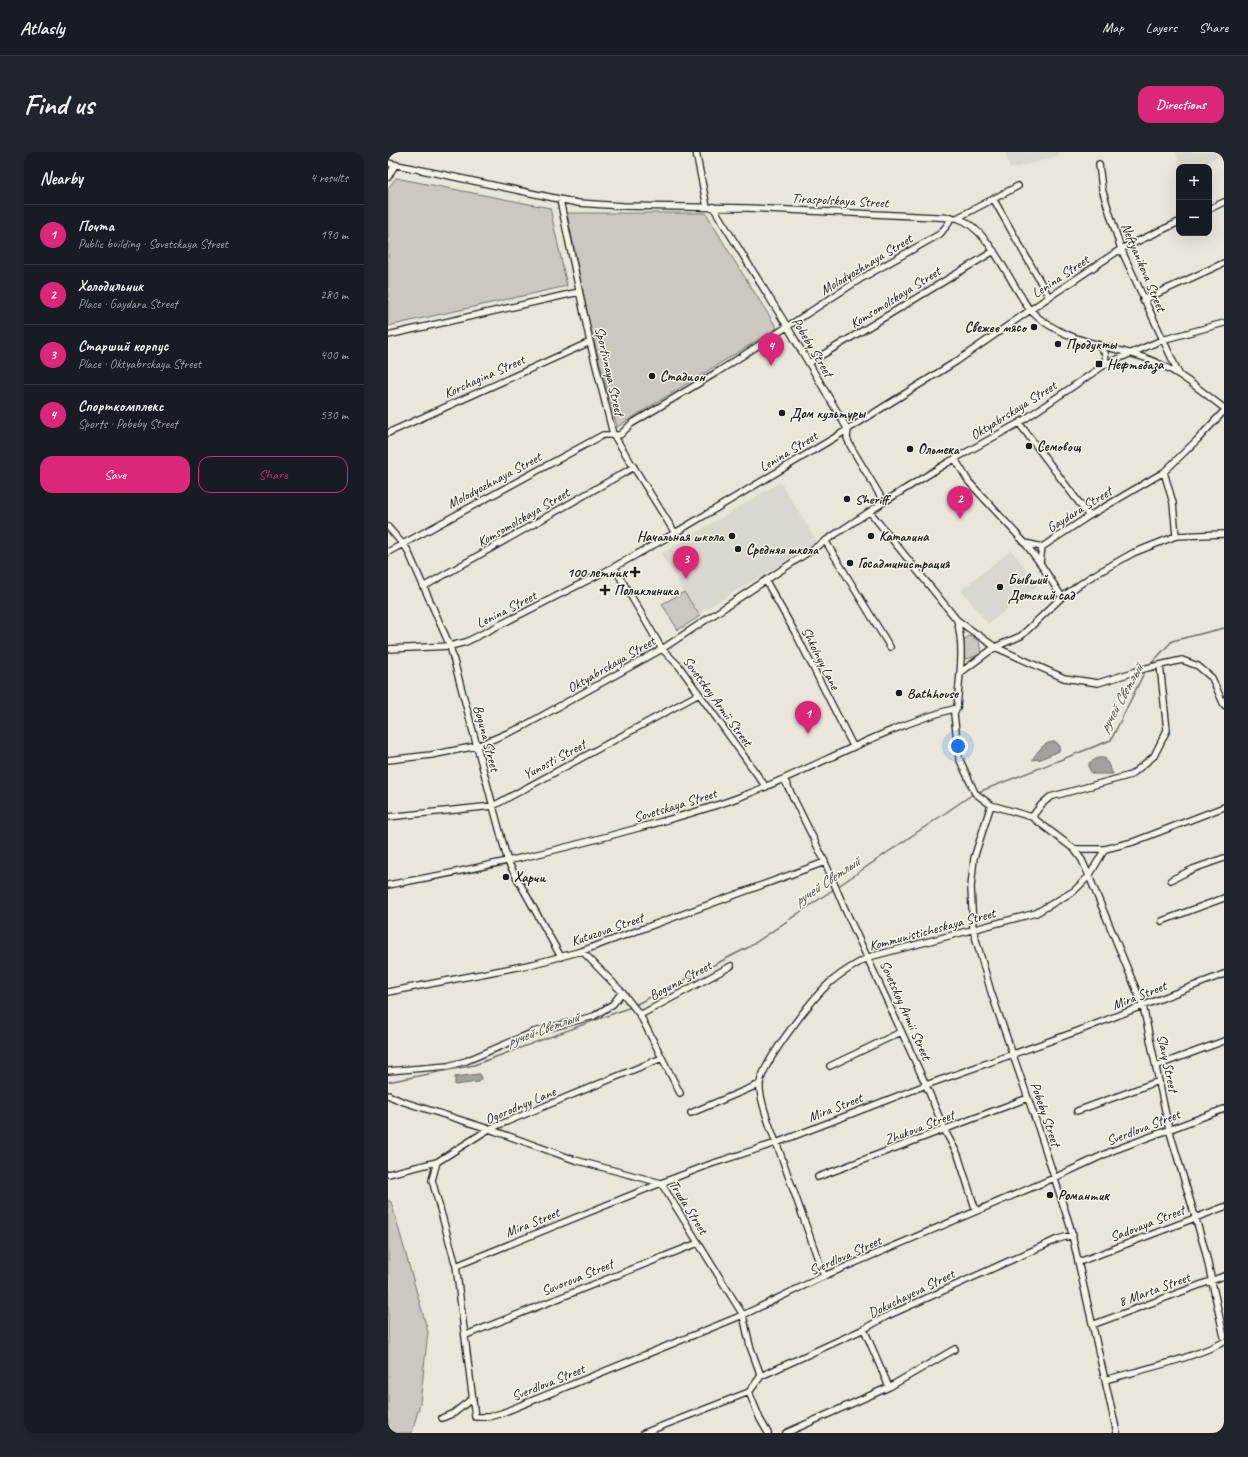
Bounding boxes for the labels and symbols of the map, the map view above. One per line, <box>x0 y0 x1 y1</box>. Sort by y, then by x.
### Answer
street label: Tiraspolskaya Street <box>791 189 890 212</box>
street label: Neftyanikova Street <box>1117 220 1170 315</box>
street label: Molodyozhnaya Street <box>817 230 917 299</box>
street label: Lenina Street <box>1029 250 1093 302</box>
street label: Komsomolskaya Street <box>847 262 945 332</box>
street label: Pobeby Street <box>788 314 838 382</box>
place label: Свежее мясо <box>965 319 1027 336</box>
marker: Свежее мясо <box>1029 322 1039 332</box>
street label: Sportivnaya Street <box>591 325 629 420</box>
pin: 4 <box>758 333 784 366</box>
place label: Продукты <box>1066 336 1118 353</box>
marker: Продукты <box>1053 339 1063 349</box>
street label: Korchagina Street <box>441 350 529 402</box>
place label: Нефтебаза <box>1107 356 1165 374</box>
marker: Нефтебаза <box>1094 359 1104 369</box>
place label: Стадион <box>660 368 707 385</box>
marker: Стадион <box>647 371 657 381</box>
street label: Oktyabrskaya Street <box>967 376 1061 444</box>
place label: Дом культуры <box>790 405 866 422</box>
marker: Дом культуры <box>777 408 787 418</box>
street label: Lenina Street <box>756 427 822 475</box>
place label: Семовощ <box>1037 438 1082 455</box>
place label: Ольмека <box>918 441 960 458</box>
marker: Семовощ <box>1024 441 1034 451</box>
marker: Ольмека <box>905 444 915 454</box>
street label: Molodyozhnaya Street <box>444 448 546 512</box>
street label: Gaydara Street <box>1044 482 1117 536</box>
street label: Komsomolskaya Street <box>474 483 574 551</box>
pin: 2 <box>947 486 973 519</box>
place label: Sheriff <box>855 491 891 508</box>
marker: Sheriff <box>842 494 852 504</box>
place label: Начальная школа <box>637 528 726 545</box>
place label: Каталина <box>879 528 930 545</box>
marker: Начальная школа <box>727 531 737 541</box>
marker: Каталина <box>866 531 876 541</box>
place label: Средняя школа <box>746 541 819 558</box>
marker: Средняя школа <box>733 544 743 554</box>
pin: 3 <box>673 546 699 579</box>
place label: Госадминистрация <box>858 555 950 572</box>
marker: Госадминистрация <box>845 558 855 568</box>
place label: 100 летник <box>567 564 628 581</box>
marker: 100 летник <box>630 567 640 577</box>
place label: Бывший Детский сад <box>1008 571 1076 604</box>
place label: Поликлиника <box>614 582 679 599</box>
marker: Бывший Детский сад <box>995 582 1005 592</box>
marker: Поликлиника <box>599 584 611 596</box>
street label: Lenina Street <box>473 586 540 632</box>
street label: Shkolnyy Lane <box>798 624 844 694</box>
street label: Oktyabrskaya Street <box>564 632 659 696</box>
street label: Sovetskoy Armii Street <box>679 653 757 751</box>
water label: ручей Светлый <box>1094 658 1149 737</box>
place label: Bathhouse <box>907 685 959 702</box>
marker: Bathhouse <box>894 688 904 698</box>
pin: 1 <box>795 701 821 734</box>
street label: Boguna Street <box>470 703 504 774</box>
street label: Yunosti Street <box>520 735 591 783</box>
your location <box>948 736 968 756</box>
street label: Sovetskaya Street <box>632 784 720 826</box>
water label: ручей Светлый <box>790 851 866 911</box>
place label: Харчи <box>514 869 547 886</box>
marker: Харчи <box>501 872 511 882</box>
street label: Kommunisticheskaya Street <box>867 904 998 955</box>
street label: Kutuzova Street <box>569 908 648 950</box>
street label: Boguna Street <box>646 956 715 1004</box>
street label: Sovetskoy Armii Street <box>876 958 936 1064</box>
street label: Mira Street <box>1109 977 1170 1014</box>
water label: ручей Светлый <box>504 1007 584 1052</box>
street label: Slavy Street <box>1153 1033 1182 1096</box>
street label: Pobeby Street <box>1027 1080 1065 1151</box>
street label: Ogorodnyy Lane <box>482 1082 559 1128</box>
street label: Mira Street <box>805 1089 866 1126</box>
street label: Sverdlova Street <box>1104 1105 1183 1149</box>
street label: Zhukova Street <box>882 1106 959 1149</box>
street label: Truda Street <box>665 1177 712 1238</box>
place label: Романтик <box>1058 1187 1110 1204</box>
marker: Романтик <box>1045 1190 1055 1200</box>
street label: Sadovaya Street <box>1108 1201 1189 1245</box>
street label: Mira Street <box>503 1203 563 1241</box>
street label: Sverdlova Street <box>807 1231 885 1279</box>
street label: Suvorova Street <box>539 1254 618 1300</box>
street label: Dokuchayeva Street <box>865 1265 958 1322</box>
street label: 8 Marta Street <box>1116 1268 1193 1310</box>
street label: Sverdlova Street <box>509 1360 588 1405</box>

